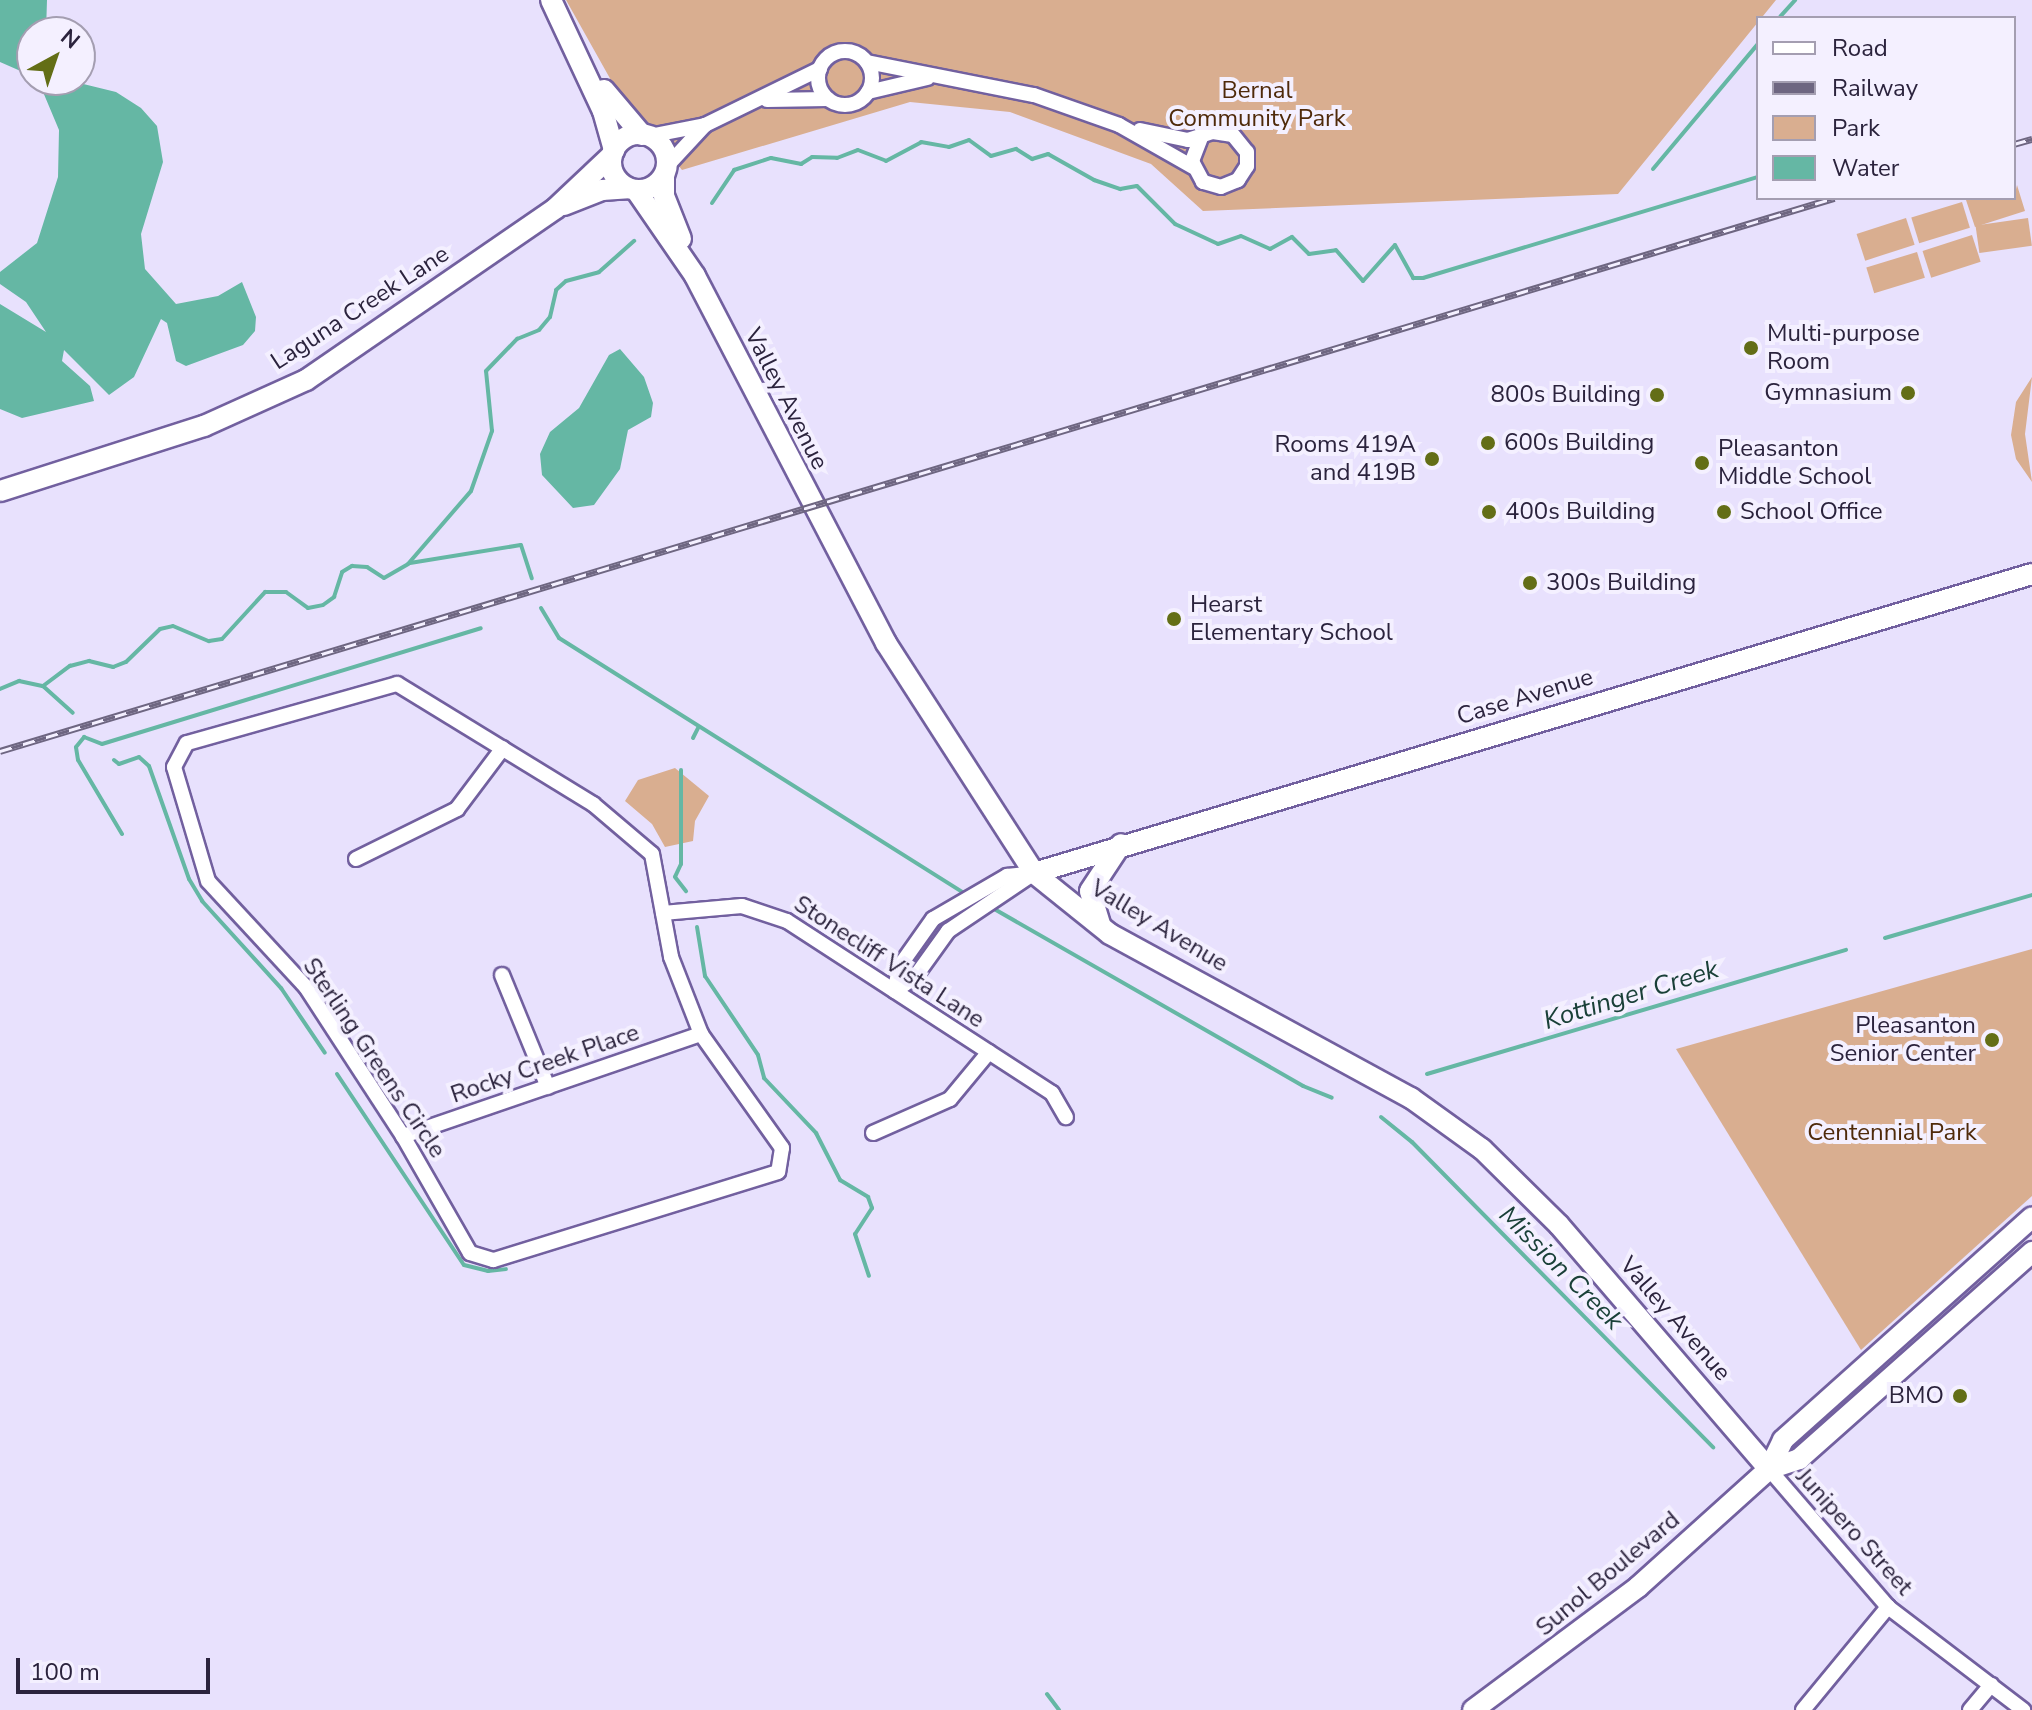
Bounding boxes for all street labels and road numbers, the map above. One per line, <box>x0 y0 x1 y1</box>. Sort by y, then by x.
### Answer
street label: Laguna Creek Lane <box>266 240 454 376</box>
street label: Valley Avenue <box>738 324 834 474</box>
street label: Case Avenue <box>1454 663 1596 731</box>
street label: Valley Avenue <box>1085 874 1233 978</box>
street label: Stonecliff Vista Lane <box>788 890 990 1034</box>
street label: Sterling Greens Circle <box>296 953 452 1163</box>
street label: Rocky Creek Place <box>447 1018 643 1110</box>
street label: Valley Avenue <box>1613 1251 1737 1387</box>
street label: Junipero Street <box>1790 1463 1918 1601</box>
street label: Sunol Boulevard <box>1530 1506 1686 1642</box>

